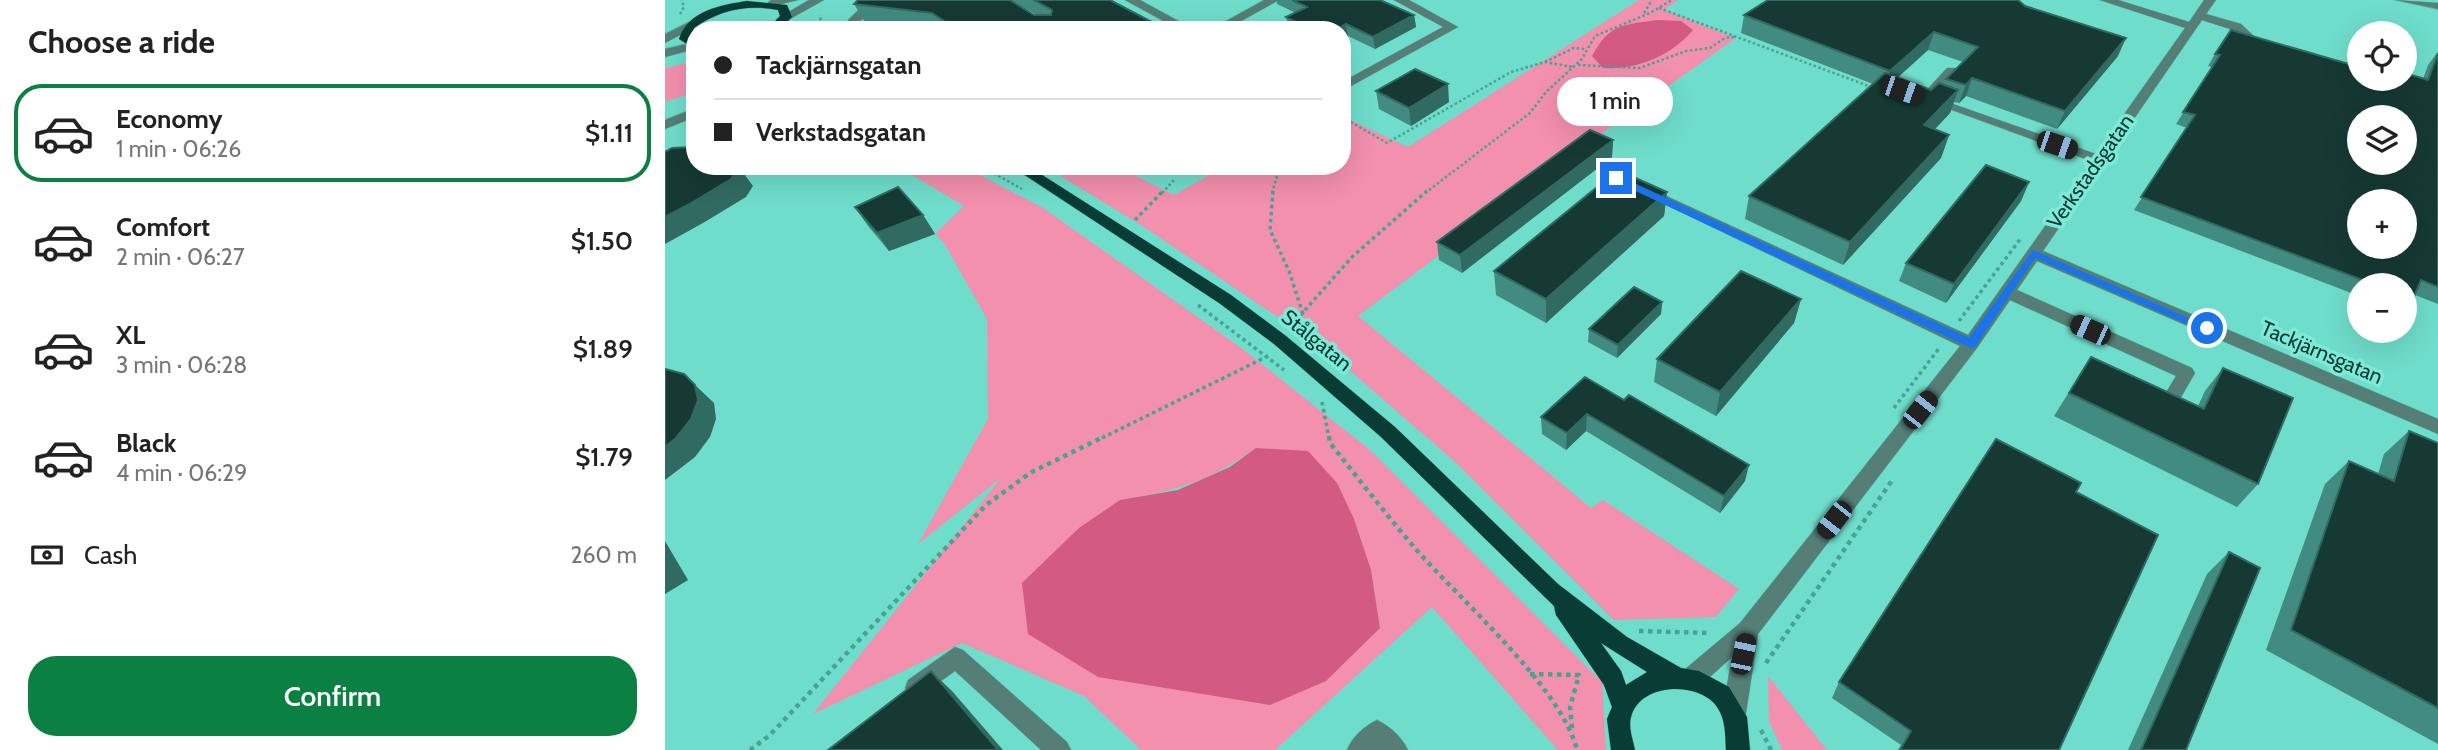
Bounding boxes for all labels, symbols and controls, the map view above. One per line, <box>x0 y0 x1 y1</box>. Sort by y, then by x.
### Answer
map controls <box>2347 21 2417 343</box>
button: locate <box>2347 21 2417 91</box>
text: Choose a ride <box>28 22 215 61</box>
text: Tackjärnsgatan <box>756 49 922 81</box>
car <box>1879 73 1926 107</box>
callout: 1 min <box>1558 76 1674 125</box>
text: 1 min <box>1589 87 1641 115</box>
icon: car <box>32 102 95 165</box>
text: Economy <box>116 103 222 135</box>
button: layers <box>2347 105 2417 175</box>
street label: Verkstadsgatan <box>2041 109 2139 233</box>
text: Verkstadsgatan <box>756 116 926 148</box>
text: $1.11 <box>585 117 633 149</box>
car <box>2034 128 2081 162</box>
text: 1 min · 06:26 <box>116 135 241 163</box>
route end <box>1600 162 1632 194</box>
button: + <box>2347 189 2417 259</box>
icon: car <box>32 210 95 273</box>
text: Comfort <box>116 211 210 243</box>
text: $1.50 <box>571 225 633 257</box>
text: 2 min · 06:27 <box>116 243 244 271</box>
button: − <box>2347 273 2417 343</box>
street label: Stålgatan <box>1277 304 1357 376</box>
car <box>2067 312 2114 348</box>
route start <box>2191 312 2223 344</box>
street label: Tackjärnsgatan <box>2257 315 2387 390</box>
icon: car <box>32 318 95 381</box>
text: XL <box>116 319 145 351</box>
text: $1.89 <box>573 333 633 365</box>
text: 3 min · 06:28 <box>116 351 247 379</box>
car <box>1899 387 1942 433</box>
icon: car <box>32 426 95 489</box>
text: Black <box>116 427 176 459</box>
text: $1.79 <box>575 441 633 473</box>
text: 4 min · 06:29 <box>116 459 247 487</box>
car <box>1813 497 1856 543</box>
icon: cash <box>28 536 66 574</box>
text: Cash <box>84 539 137 571</box>
text: 260 m <box>570 541 637 569</box>
car <box>1729 631 1758 677</box>
button: Confirm <box>28 656 637 736</box>

